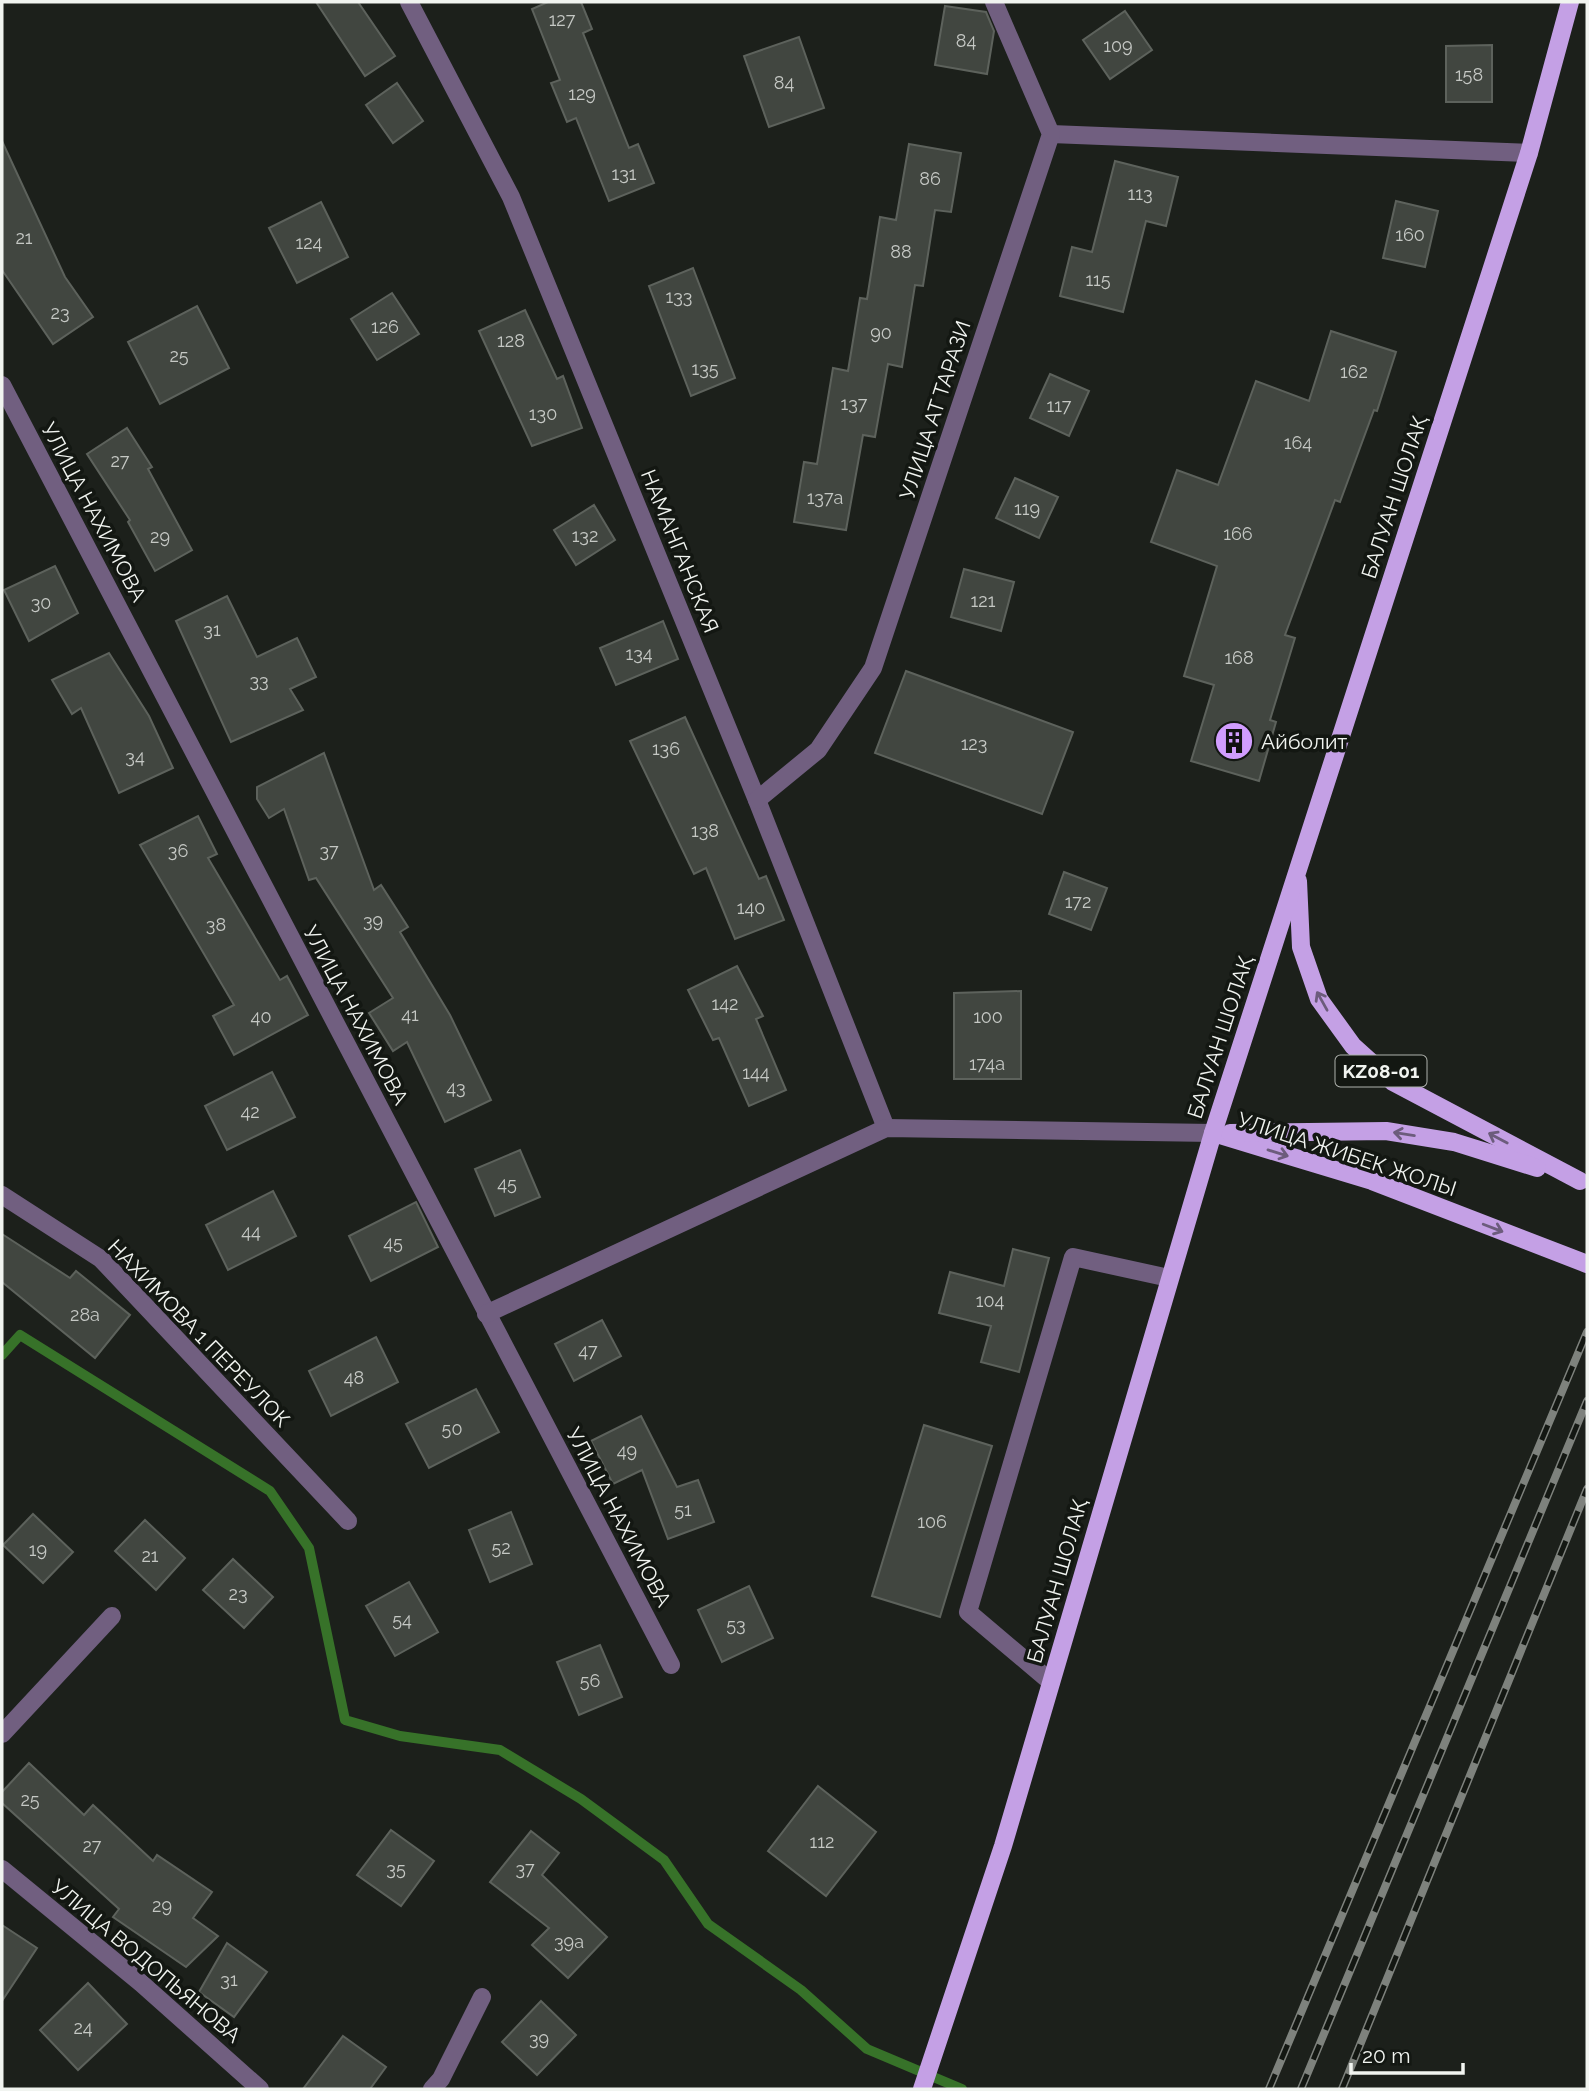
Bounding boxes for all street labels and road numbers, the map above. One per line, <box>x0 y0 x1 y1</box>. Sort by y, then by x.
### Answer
street label: УЛИЦА АТ ТАРАЗИ <box>894 317 976 503</box>
street label: БАЛУАН ШОЛАҚ <box>1356 412 1432 581</box>
street label: УЛИЦА НАХИМОВА <box>36 418 152 606</box>
street label: НАМАНГАНСКАЯ <box>636 466 724 636</box>
street label: УЛИЦА НАХИМОВА <box>298 921 414 1109</box>
street label: БАЛУАН ШОЛАҚ <box>1182 952 1258 1121</box>
road number: KZ08-01 <box>1336 1056 1426 1086</box>
street label: УЛИЦА ЖИБЕК ЖОЛЫ <box>1234 1107 1460 1201</box>
street label: НАХИМОВА 1 ПЕРЕУЛОК <box>103 1234 295 1432</box>
street label: УЛИЦА НАХИМОВА <box>561 1423 677 1611</box>
street label: БАЛУАН ШОЛАҚ <box>1022 1496 1093 1666</box>
street label: УЛИЦА ВОДОПЬЯНОВА <box>46 1874 246 2048</box>

